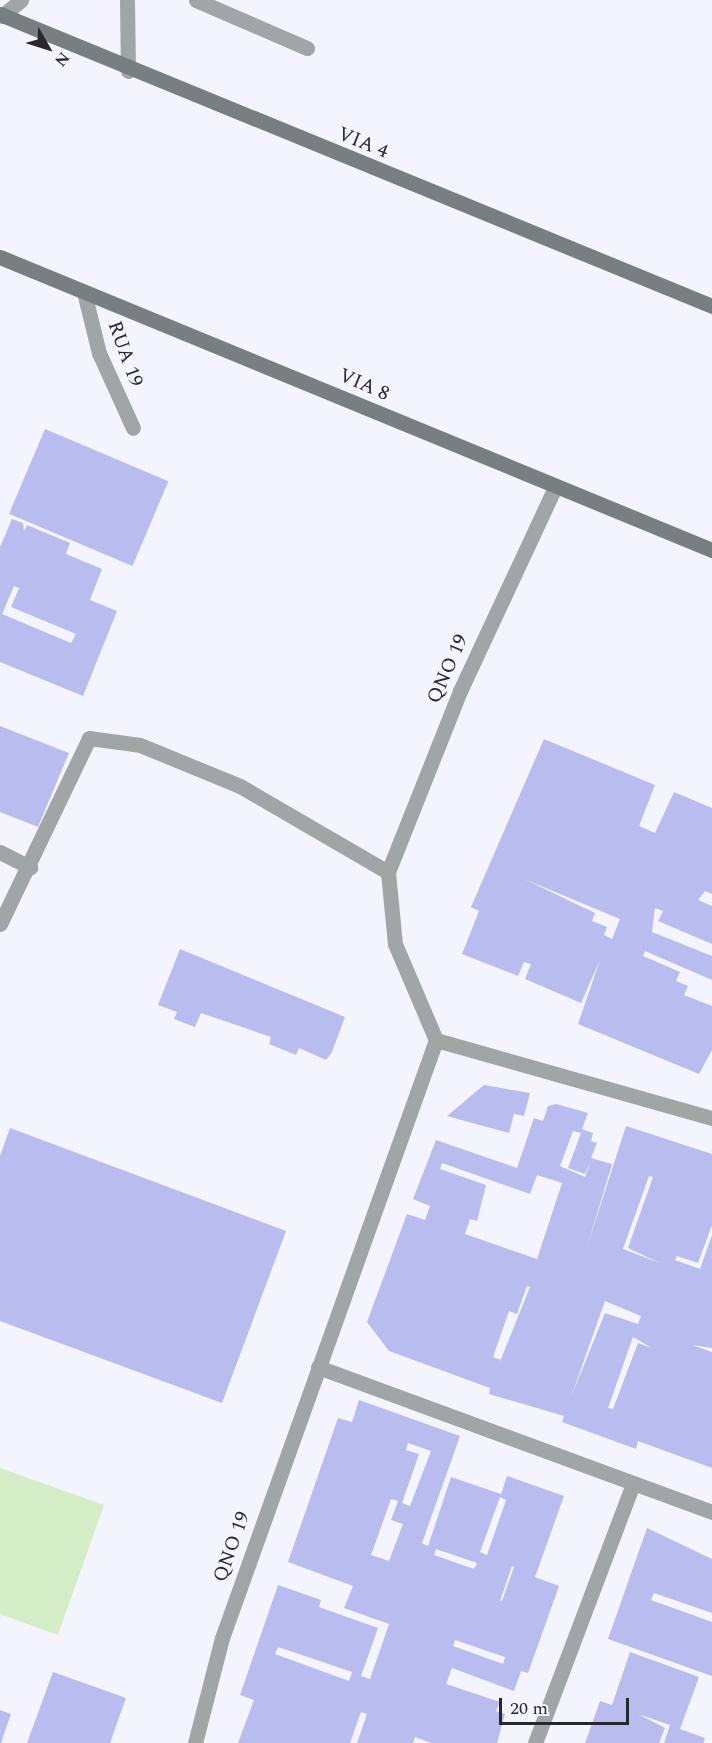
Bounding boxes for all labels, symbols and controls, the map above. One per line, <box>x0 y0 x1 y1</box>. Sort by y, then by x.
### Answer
north arrow <box>18 18 78 78</box>
text: N <box>49 47 75 72</box>
street label: VIA 4 <box>334 122 392 164</box>
street label: RUA 19 <box>102 318 148 390</box>
street label: VIA 8 <box>335 364 393 406</box>
street label: QNO 19 <box>422 631 474 707</box>
street label: QNO 19 <box>208 1508 256 1586</box>
scale bar <box>502 1686 632 1724</box>
text: 20 m <box>510 1695 548 1722</box>

